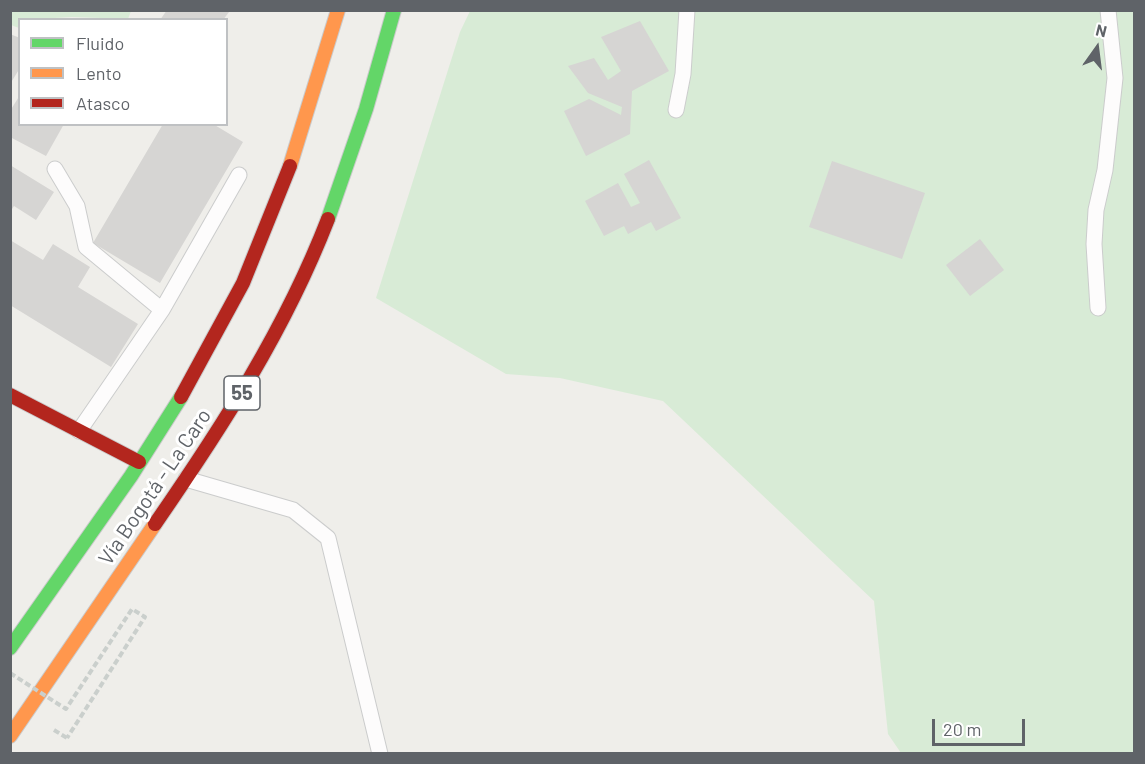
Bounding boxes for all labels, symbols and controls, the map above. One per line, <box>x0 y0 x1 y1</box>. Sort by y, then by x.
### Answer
legend <box>18 18 228 126</box>
north arrow <box>1067 18 1127 78</box>
text: N <box>1094 20 1109 41</box>
text: Fluido <box>76 32 124 54</box>
text: Lento <box>76 62 122 84</box>
text: Atasco <box>76 92 130 114</box>
road number: 55 <box>224 376 260 410</box>
street label: Vía Bogotá - La Caro <box>93 404 217 570</box>
scale bar <box>935 707 1028 745</box>
text: 20 m <box>943 718 981 740</box>

